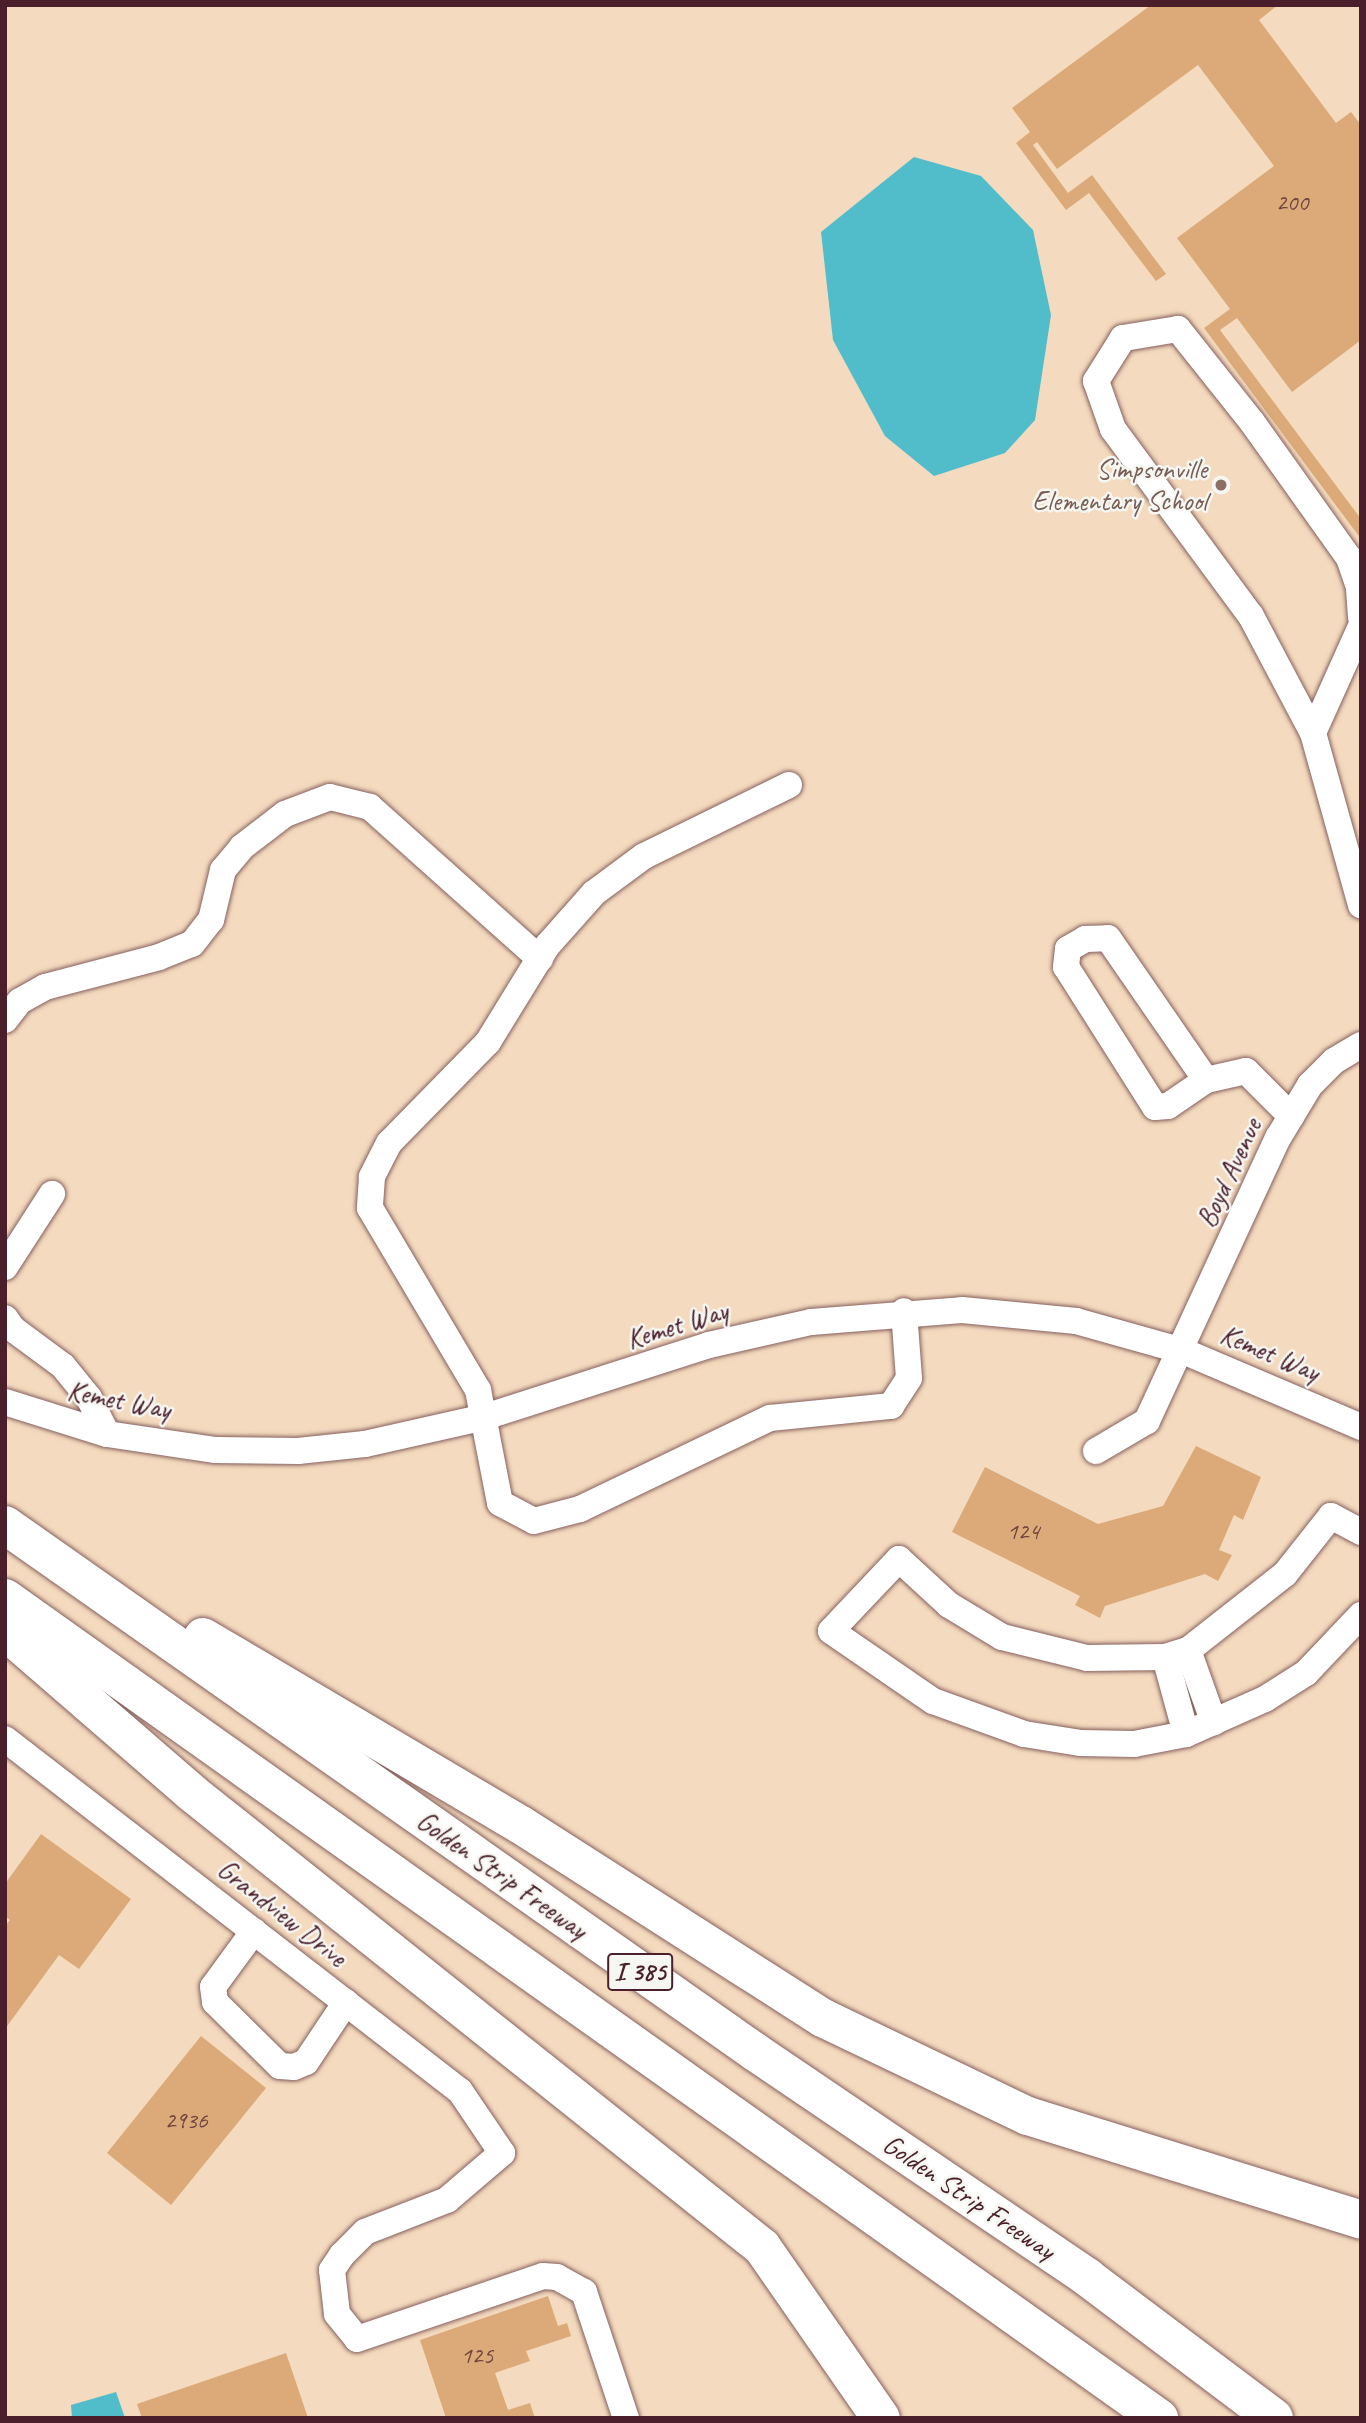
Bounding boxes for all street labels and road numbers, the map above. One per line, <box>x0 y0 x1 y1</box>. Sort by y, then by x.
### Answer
street label: Boyd Avenue <box>1189 1113 1269 1233</box>
street label: Kemet Way <box>622 1294 732 1356</box>
street label: Kemet Way <box>1216 1317 1324 1389</box>
street label: Kemet Way <box>65 1374 173 1426</box>
street label: Golden Strip Freeway <box>410 1804 594 1946</box>
street label: Grandview Drive <box>211 1852 353 1974</box>
road number: I 385 <box>607 1950 673 1994</box>
street label: Golden Strip Freeway <box>877 2127 1061 2267</box>

